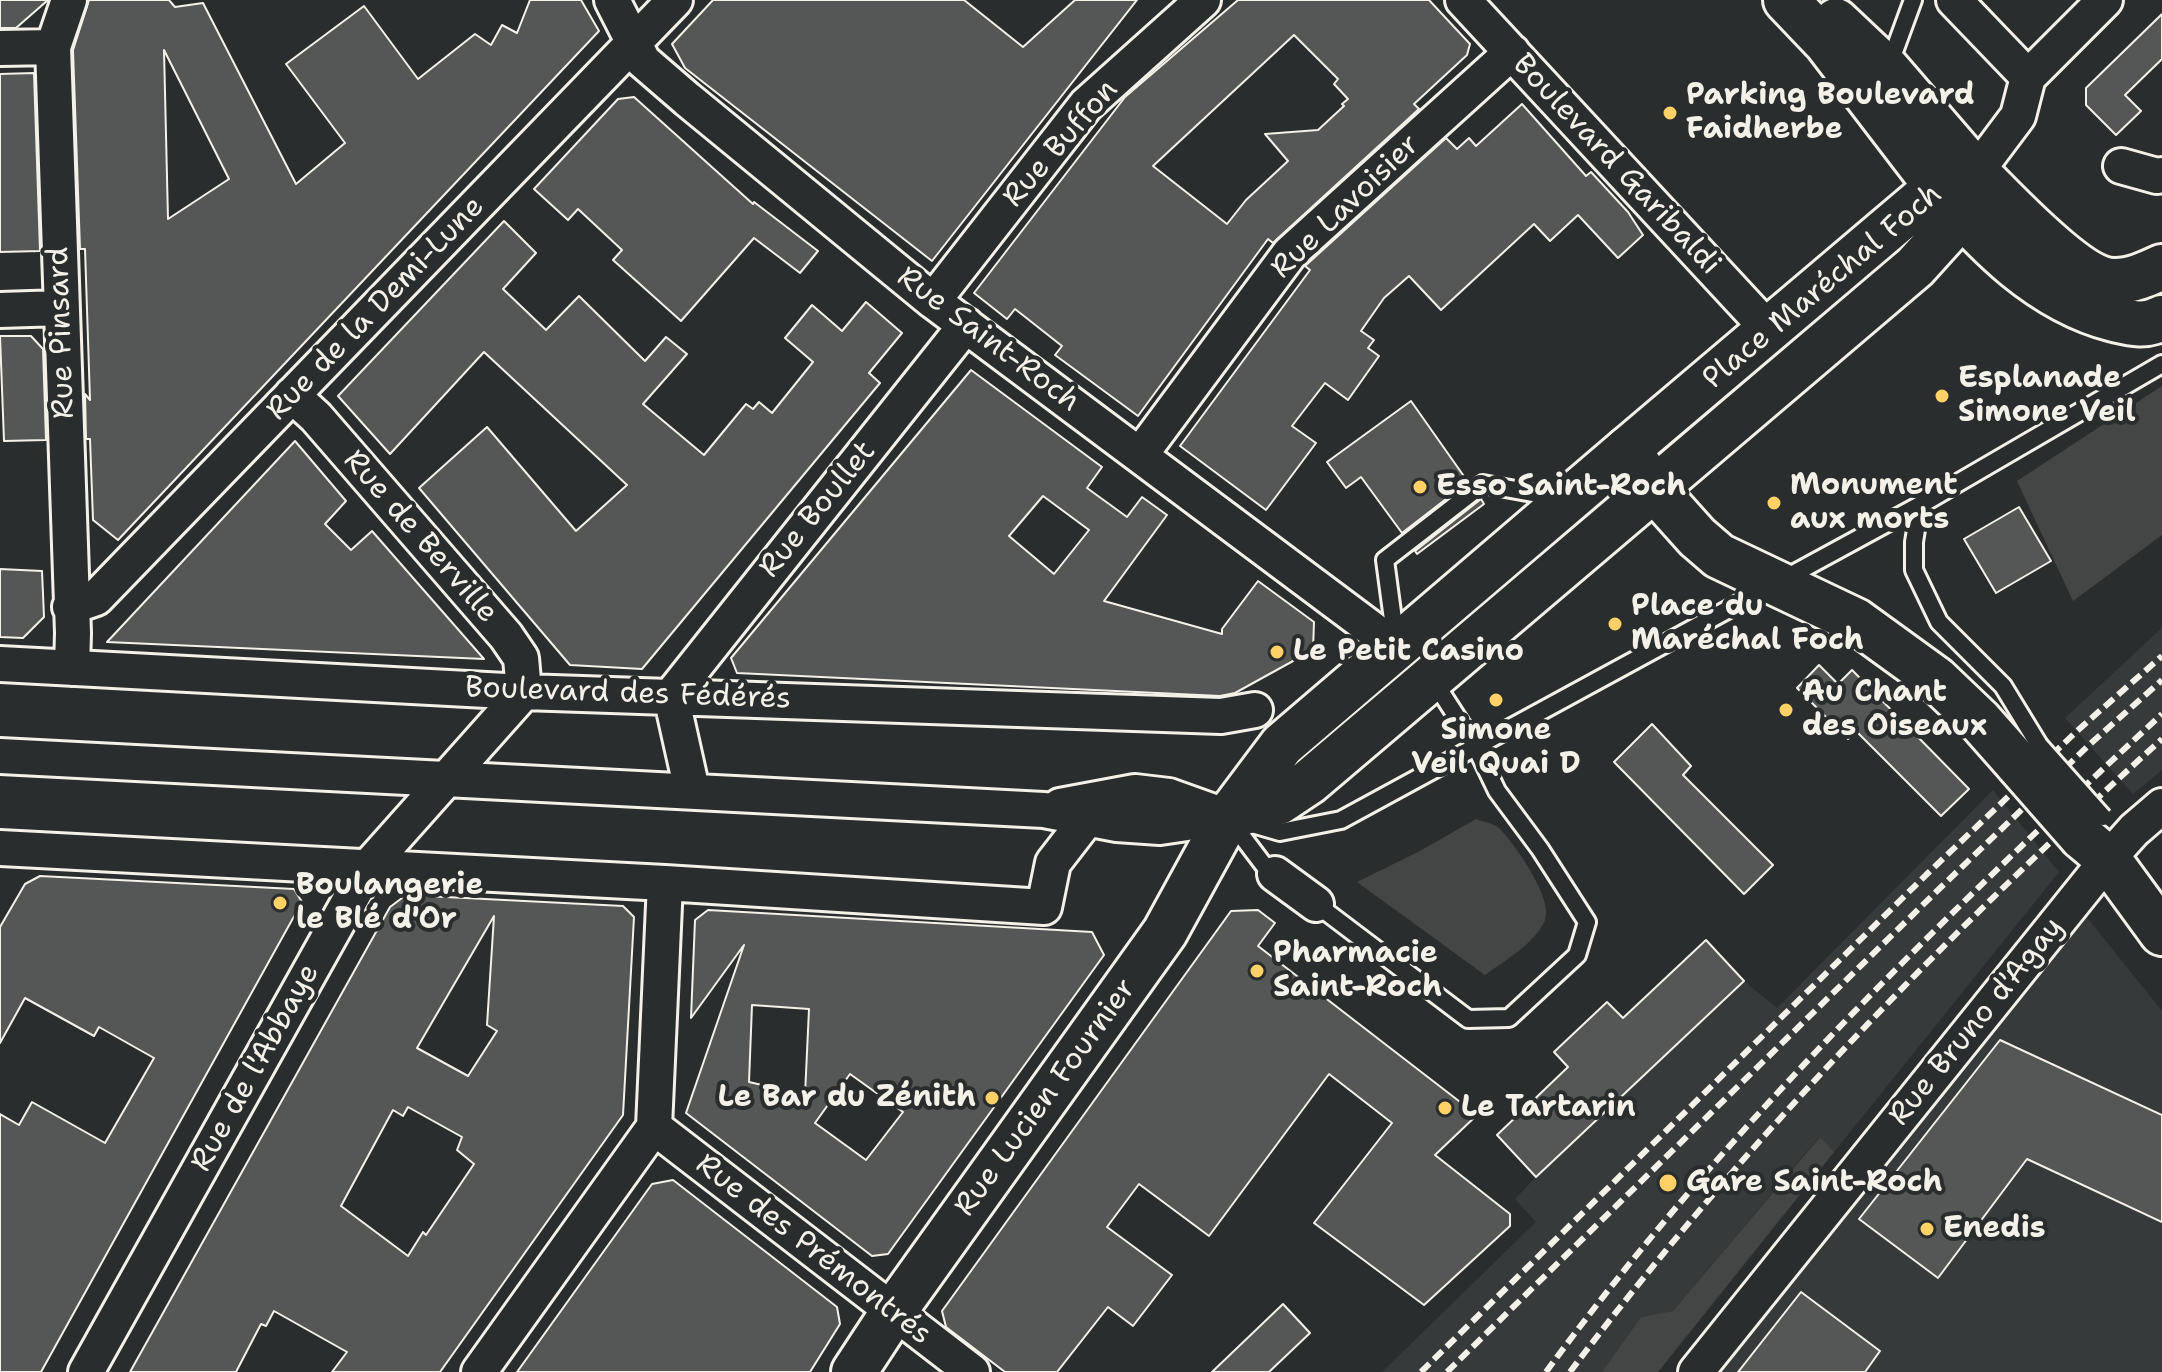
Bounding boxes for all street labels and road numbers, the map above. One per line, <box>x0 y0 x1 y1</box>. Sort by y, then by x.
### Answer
street label: Boulevard Garibaldi <box>1504 47 1728 283</box>
street label: Rue Buffon <box>996 73 1126 215</box>
street label: Rue Lavoisier <box>1264 127 1428 287</box>
street label: Place Maréchal Foch <box>1696 177 1950 397</box>
street label: Rue de la Demi-Lune <box>260 189 492 429</box>
street label: Rue Pinsard <box>41 246 83 420</box>
street label: Rue Saint-Roch <box>889 260 1087 420</box>
street label: Rue Boullet <box>752 435 884 585</box>
street label: Rue de Berville <box>335 443 505 631</box>
street label: Boulevard des Fédérés <box>465 670 791 718</box>
street label: Rue Bruno d'Agay <box>1882 911 2072 1133</box>
street label: Rue de l'Abbaye <box>184 958 328 1178</box>
street label: Rue Lucien Fournier <box>948 972 1144 1224</box>
street label: Rue des Prémontrés <box>688 1147 938 1353</box>

